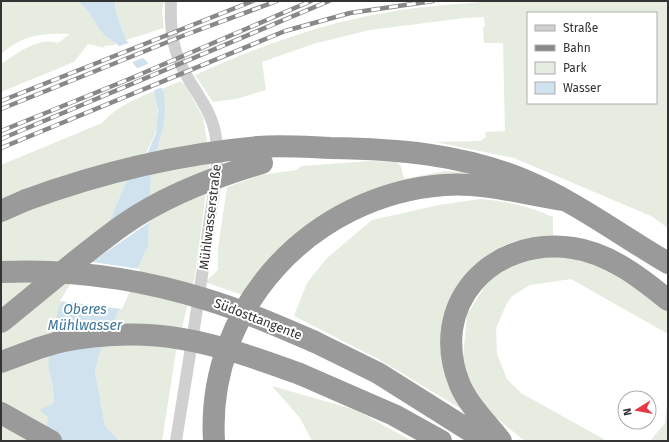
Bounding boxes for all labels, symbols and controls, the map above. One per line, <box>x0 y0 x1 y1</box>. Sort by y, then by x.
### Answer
legend <box>527 12 657 104</box>
text: Straße <box>563 21 598 35</box>
text: Bahn <box>563 41 591 55</box>
text: Park <box>563 61 587 75</box>
text: Wasser <box>563 81 602 95</box>
street label: Mühlwasserstraße <box>196 163 224 271</box>
street label: Südosttangente <box>212 295 304 343</box>
water label: Oberes Mühlwasser <box>48 301 123 334</box>
north arrow <box>617 390 657 430</box>
text: N <box>621 407 635 417</box>

